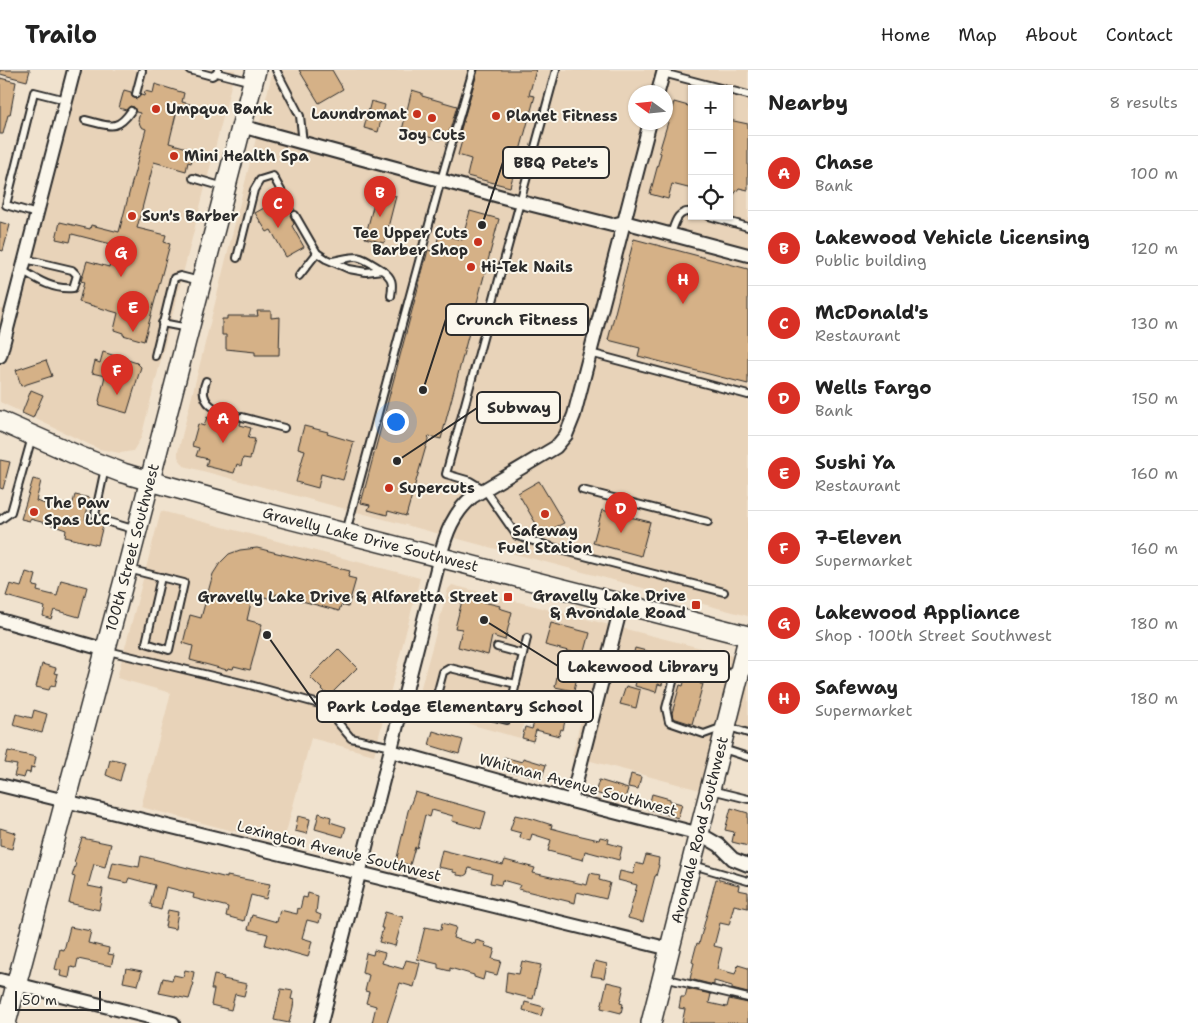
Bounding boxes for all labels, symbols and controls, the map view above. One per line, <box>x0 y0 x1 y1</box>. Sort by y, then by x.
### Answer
text: Trailo <box>25 19 97 51</box>
text: Home <box>881 23 930 47</box>
text: Map <box>958 23 997 47</box>
text: About <box>1025 23 1078 47</box>
text: Contact <box>1106 23 1173 47</box>
north arrow <box>628 85 673 130</box>
map controls <box>688 85 733 220</box>
button: + <box>688 85 733 130</box>
text: Nearby <box>768 89 848 117</box>
text: 8 results <box>1109 92 1178 113</box>
place label: Umpqua Bank <box>166 99 273 119</box>
marker: Umpqua Bank <box>150 103 162 115</box>
place label: Laundromat <box>311 104 407 124</box>
place label: Planet Fitness <box>506 106 618 126</box>
marker: Laundromat <box>411 108 423 120</box>
marker: Planet Fitness <box>490 110 502 122</box>
marker: Joy Cuts <box>426 112 438 124</box>
place label: Joy Cuts <box>399 125 466 145</box>
button: − <box>688 130 733 175</box>
place label: Mini Health Spa <box>184 146 309 166</box>
callout: BBQ Pete's <box>503 147 609 178</box>
marker: Mini Health Spa <box>168 150 180 162</box>
text: Chase <box>815 150 874 175</box>
text: BBQ Pete's <box>513 152 599 173</box>
text: A <box>778 163 790 184</box>
text: 100 m <box>1130 163 1178 184</box>
button: locate <box>688 175 733 220</box>
text: Bank <box>815 175 853 196</box>
pin: B <box>364 176 396 217</box>
pin: C <box>262 187 294 228</box>
place label: Sun's Barber <box>142 206 239 226</box>
marker: Sun's Barber <box>126 210 138 222</box>
place label: Tee Upper Cuts Barber Shop <box>353 223 468 260</box>
text: Lakewood Vehicle Licensing <box>815 225 1090 250</box>
pin: G <box>105 236 137 277</box>
marker: Tee Upper Cuts Barber Shop <box>472 236 484 248</box>
text: B <box>779 238 789 259</box>
text: 120 m <box>1131 238 1178 259</box>
text: Public building <box>815 250 927 271</box>
place label: Hi-Tek Nails <box>481 257 573 277</box>
marker: Hi-Tek Nails <box>465 261 477 273</box>
pin: H <box>667 263 699 304</box>
pin: E <box>117 291 149 332</box>
text: McDonald's <box>815 300 928 325</box>
callout: Crunch Fitness <box>446 304 588 335</box>
text: Crunch Fitness <box>456 309 578 330</box>
text: C <box>779 313 789 334</box>
text: 130 m <box>1131 313 1178 334</box>
text: Restaurant <box>815 325 901 346</box>
pin: F <box>101 354 133 395</box>
text: Wells Fargo <box>815 375 932 400</box>
text: D <box>778 388 790 409</box>
text: 150 m <box>1131 388 1178 409</box>
callout: Subway <box>477 392 560 423</box>
text: Subway <box>487 397 551 418</box>
text: Bank <box>815 400 853 421</box>
pin: A <box>207 402 239 443</box>
your location <box>383 409 409 435</box>
text: Sushi Ya <box>815 450 895 475</box>
street label: 100th Street Southwest <box>101 461 164 634</box>
text: E <box>779 463 789 484</box>
text: 160 m <box>1131 463 1178 484</box>
text: Restaurant <box>815 475 901 496</box>
place label: Supercuts <box>399 478 475 498</box>
marker: Supercuts <box>383 482 395 494</box>
pin: D <box>605 492 637 533</box>
place label: The Paw Spas LLC <box>44 493 110 530</box>
street label: Gravelly Lake Drive Southwest <box>261 503 481 577</box>
marker: The Paw Spas LLC <box>28 506 40 518</box>
marker: Safeway Fuel Station <box>539 508 551 520</box>
place label: Safeway Fuel Station <box>498 521 592 558</box>
text: 7-Eleven <box>815 525 902 550</box>
text: F <box>779 538 789 559</box>
text: 160 m <box>1131 538 1178 559</box>
text: Supermarket <box>815 550 912 571</box>
place label: Gravelly Lake Drive & Avondale Road <box>533 586 686 623</box>
place label: Gravelly Lake Drive & Alfaretta Street <box>198 587 498 607</box>
marker: Gravelly Lake Drive & Alfaretta Street <box>502 591 514 603</box>
marker: Gravelly Lake Drive & Avondale Road <box>690 599 702 611</box>
text: Lakewood Appliance <box>815 600 1020 625</box>
text: G <box>778 613 790 634</box>
text: 180 m <box>1130 613 1178 634</box>
text: Shop · 100th Street Southwest <box>815 625 1052 646</box>
callout: Lakewood Library <box>558 651 729 682</box>
text: Lakewood Library <box>567 656 719 677</box>
text: Safeway <box>815 675 898 700</box>
text: H <box>778 688 790 709</box>
text: 180 m <box>1130 688 1178 709</box>
callout: Park Lodge Elementary School <box>317 691 593 722</box>
text: Park Lodge Elementary School <box>327 696 584 717</box>
text: Supermarket <box>815 700 912 721</box>
street label: Avondale Road Southwest <box>666 734 733 926</box>
street label: Whitman Avenue Southwest <box>477 749 679 821</box>
street label: Lexington Avenue Southwest <box>235 816 443 886</box>
scale bar <box>15 988 101 1011</box>
text: 50 m <box>22 991 57 1009</box>

